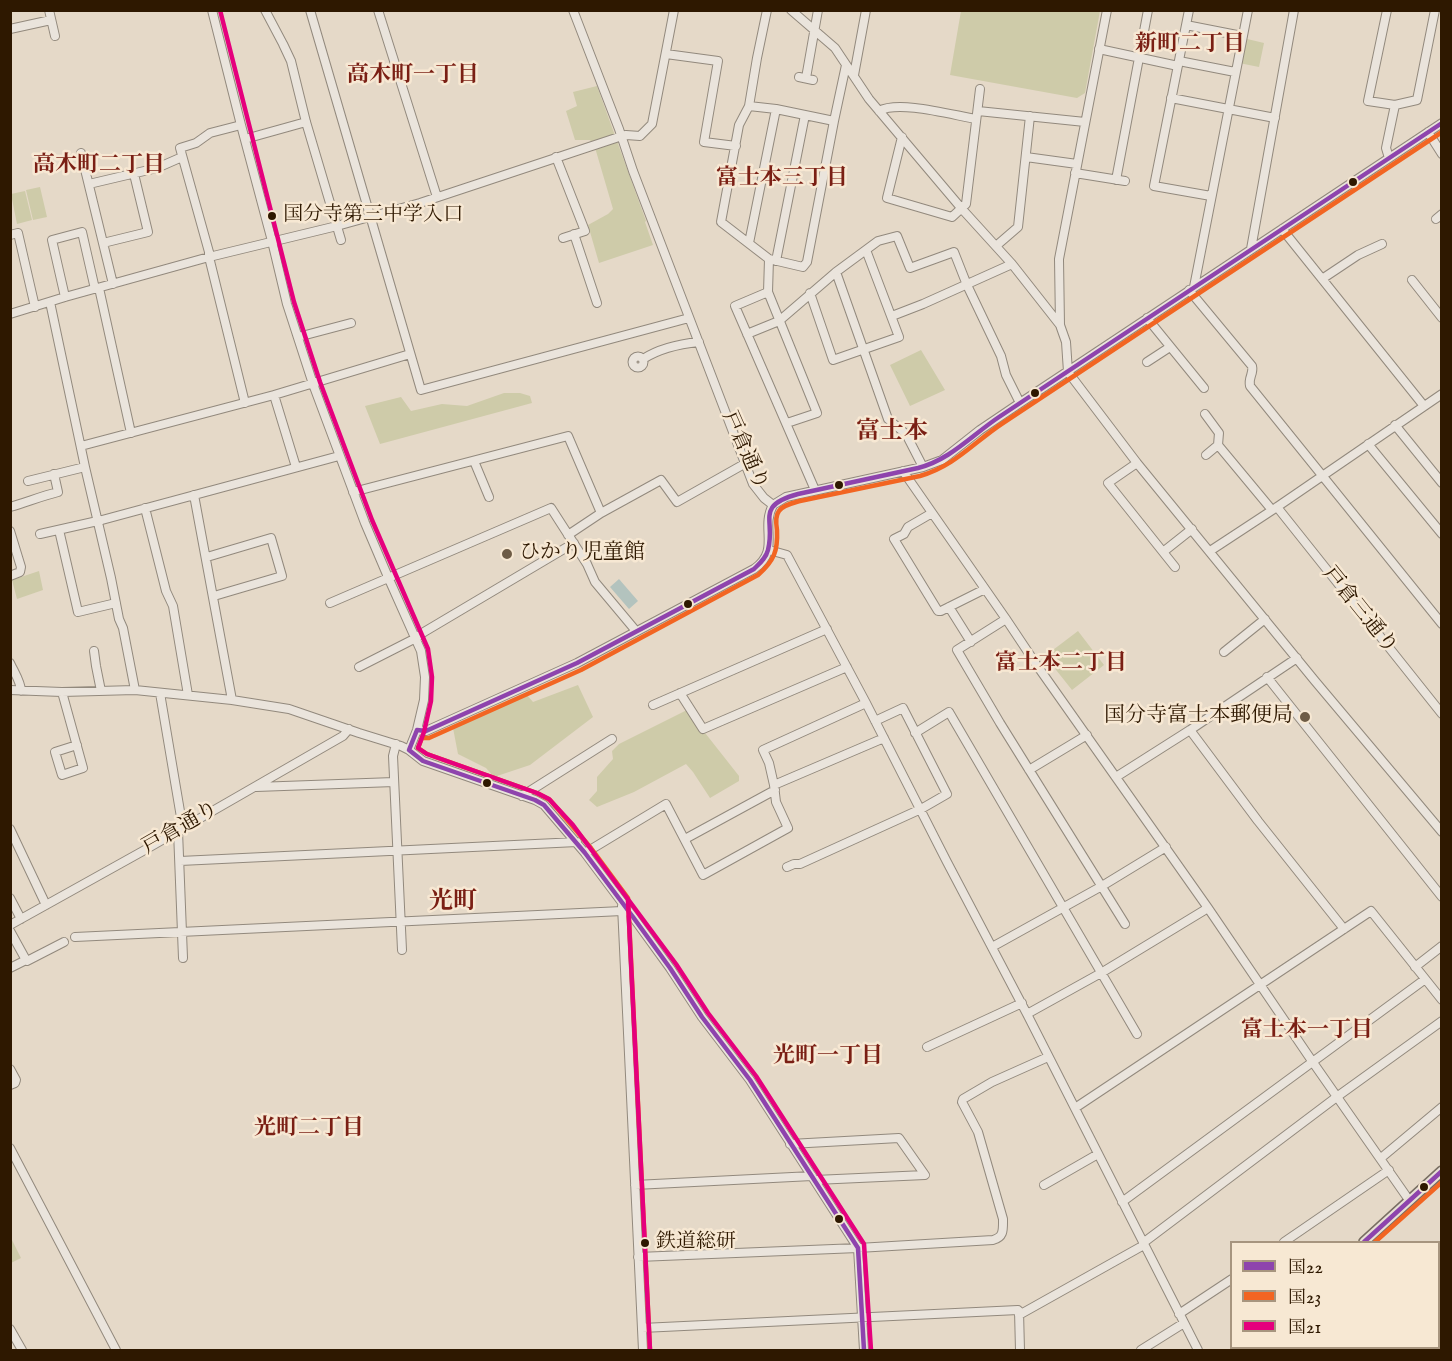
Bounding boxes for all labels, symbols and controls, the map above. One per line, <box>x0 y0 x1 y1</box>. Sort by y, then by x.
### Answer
district label: 新町二丁目 <box>1135 32 1245 58</box>
district label: 高木町一丁目 <box>347 63 479 89</box>
district label: 高木町二丁目 <box>33 153 165 179</box>
district label: 富士本三丁目 <box>716 166 848 192</box>
unlabelled marker <box>1347 176 1359 188</box>
place label: 国分寺第三中学入口 <box>283 204 463 228</box>
marker: 国分寺第三中学入口 <box>266 210 278 222</box>
unlabelled marker <box>1029 387 1041 399</box>
street label: 戸倉通り <box>715 408 773 494</box>
district label: 富士本 <box>856 419 928 447</box>
unlabelled marker <box>833 479 845 491</box>
place label: ひかり児童館 <box>519 541 645 567</box>
marker: ひかり児童館 <box>500 547 514 561</box>
street label: 戸倉三通り <box>1316 562 1402 660</box>
unlabelled marker <box>682 598 694 610</box>
district label: 富士本二丁目 <box>995 651 1127 677</box>
place label: 国分寺富士本郵便局 <box>1104 704 1293 730</box>
marker: 国分寺富士本郵便局 <box>1298 710 1312 724</box>
unlabelled marker <box>481 777 493 789</box>
street label: 戸倉通り <box>138 797 224 861</box>
district label: 光町 <box>429 889 477 917</box>
district label: 富士本一丁目 <box>1241 1018 1373 1044</box>
district label: 光町一丁目 <box>773 1044 883 1070</box>
district label: 光町二丁目 <box>254 1116 364 1142</box>
unlabelled marker <box>1418 1181 1430 1193</box>
unlabelled marker <box>833 1213 845 1225</box>
place label: 鉄道総研 <box>656 1231 736 1255</box>
marker: 鉄道総研 <box>639 1237 651 1249</box>
legend <box>1230 1241 1440 1349</box>
text: 国22 <box>1288 1257 1323 1280</box>
text: 国23 <box>1288 1287 1321 1310</box>
text: 国21 <box>1288 1317 1321 1340</box>

